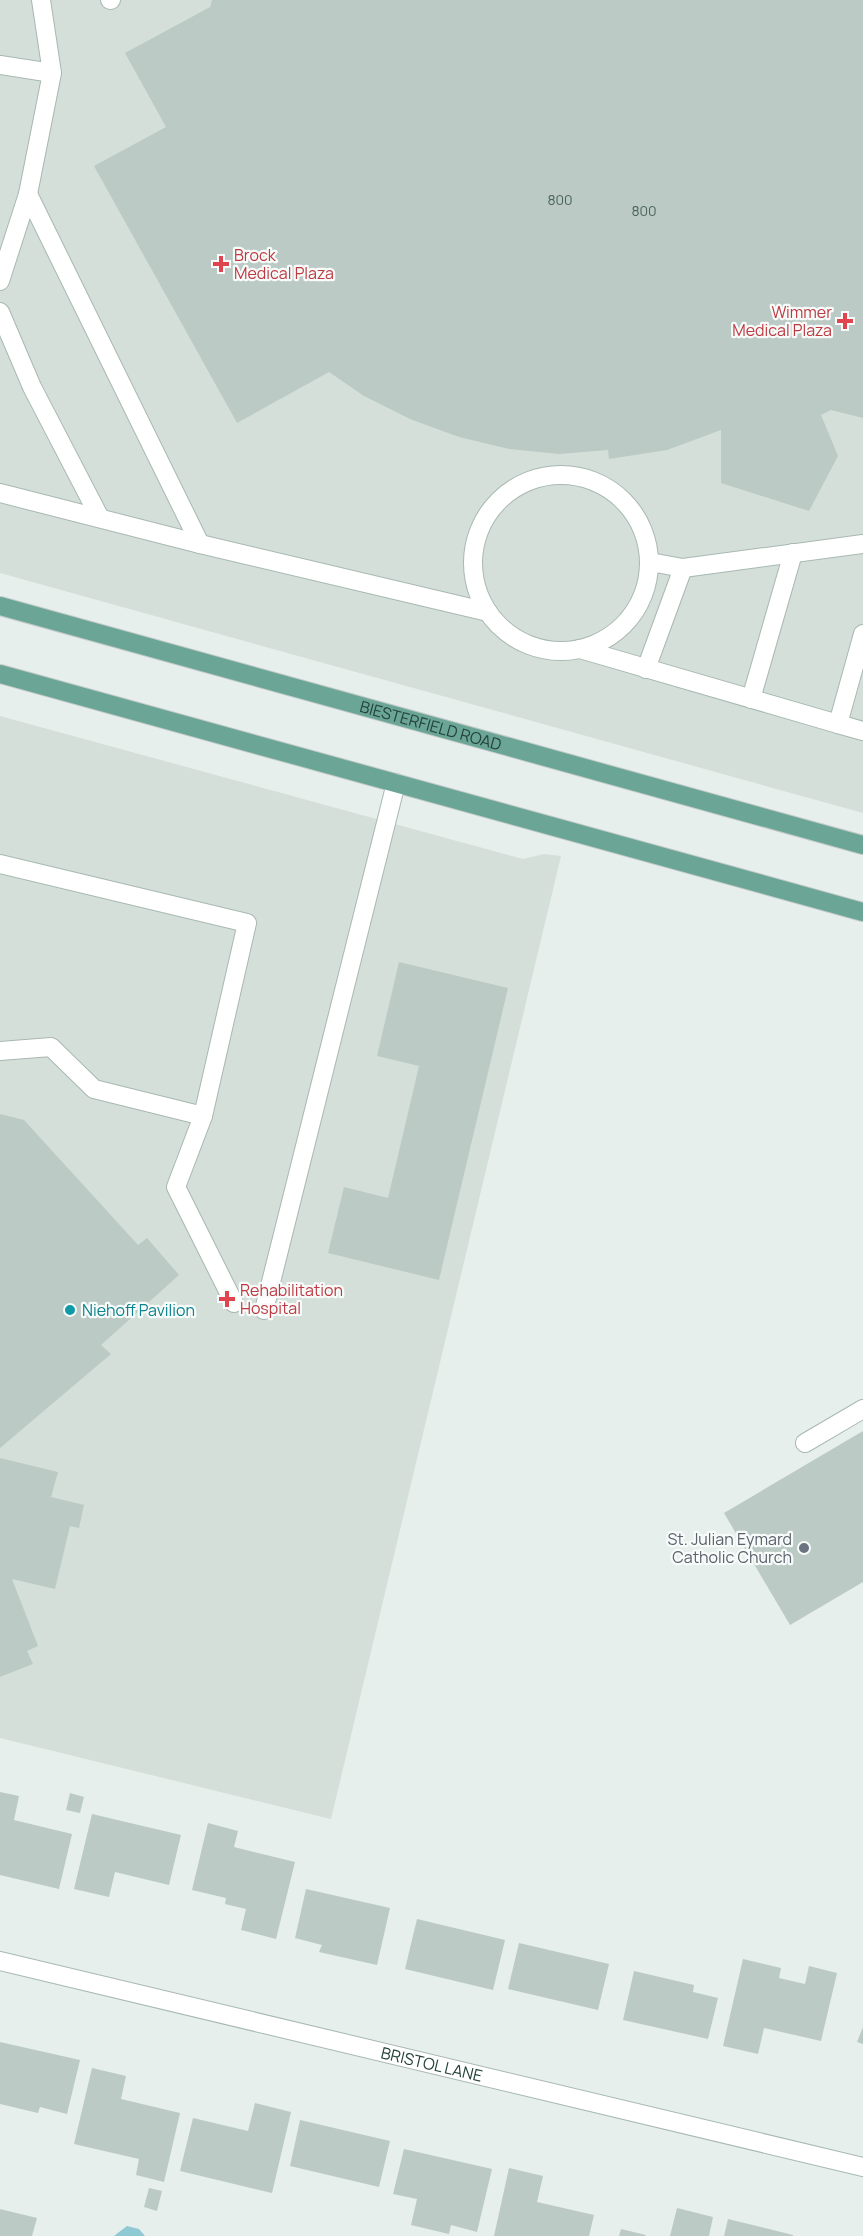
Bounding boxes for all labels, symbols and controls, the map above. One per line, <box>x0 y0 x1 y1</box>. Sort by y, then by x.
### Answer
house number: 800 <box>547 190 573 209</box>
house number: 800 <box>631 201 657 220</box>
place label: Brock Medical Plaza <box>234 244 334 284</box>
marker: Brock Medical Plaza <box>212 255 230 273</box>
place label: Wimmer Medical Plaza <box>732 301 832 341</box>
marker: Wimmer Medical Plaza <box>836 312 854 330</box>
street label: BIESTERFIELD ROAD <box>357 695 504 755</box>
place label: Rehabilitation Hospital <box>240 1279 343 1319</box>
marker: Rehabilitation Hospital <box>218 1290 236 1308</box>
place label: Niehoff Pavilion <box>82 1299 195 1321</box>
marker: Niehoff Pavilion <box>63 1303 77 1317</box>
place label: St. Julian Eymard Catholic Church <box>667 1528 792 1568</box>
marker: St. Julian Eymard Catholic Church <box>797 1541 811 1555</box>
street label: BRISTOL LANE <box>379 2041 485 2087</box>

